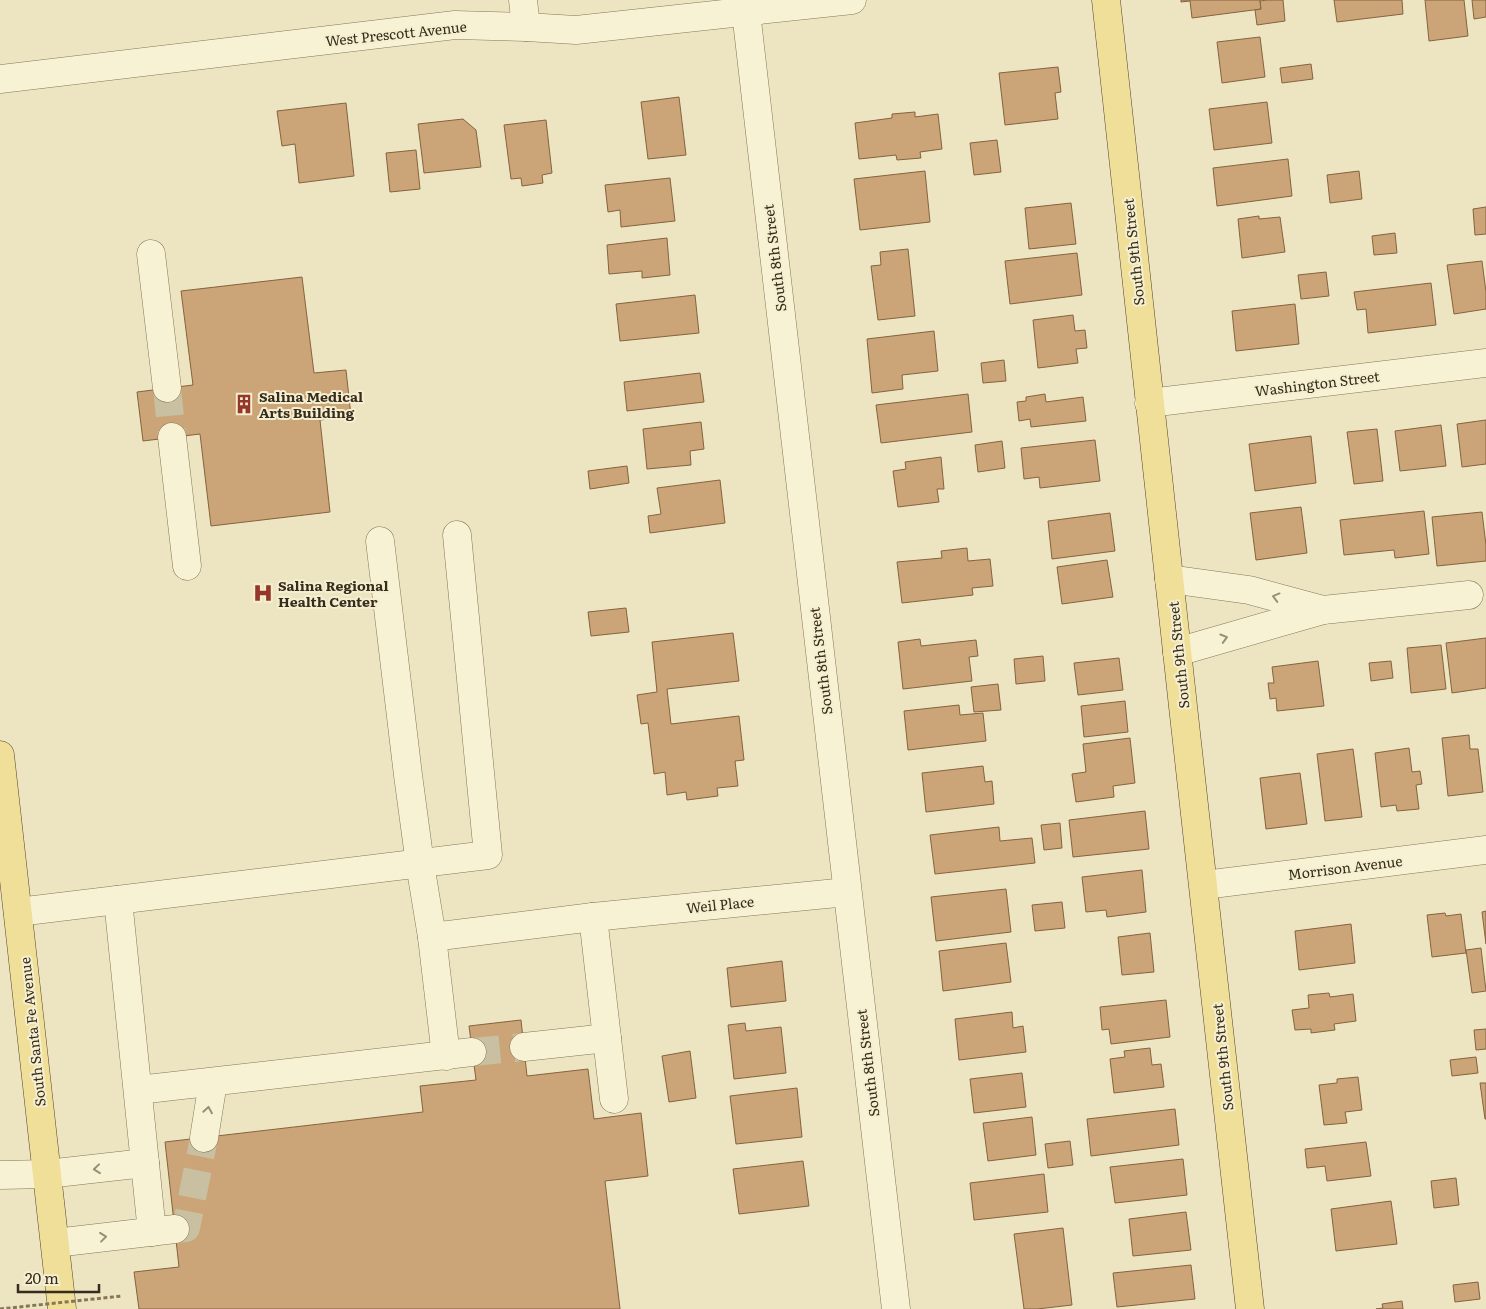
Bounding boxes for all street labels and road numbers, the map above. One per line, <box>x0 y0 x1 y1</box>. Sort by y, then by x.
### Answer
street label: West Prescott Avenue <box>324 16 468 50</box>
street label: South 9th Street <box>1117 197 1149 307</box>
street label: South 8th Street <box>757 203 791 313</box>
street label: Washington Street <box>1253 365 1381 401</box>
street label: South 9th Street <box>1162 600 1194 710</box>
street label: South 8th Street <box>803 606 837 716</box>
street label: Morrison Avenue <box>1287 850 1403 884</box>
street label: Weil Place <box>685 890 755 918</box>
street label: South Santa Fe Avenue <box>14 956 50 1108</box>
street label: South 9th Street <box>1206 1002 1238 1112</box>
street label: South 8th Street <box>850 1008 884 1118</box>

